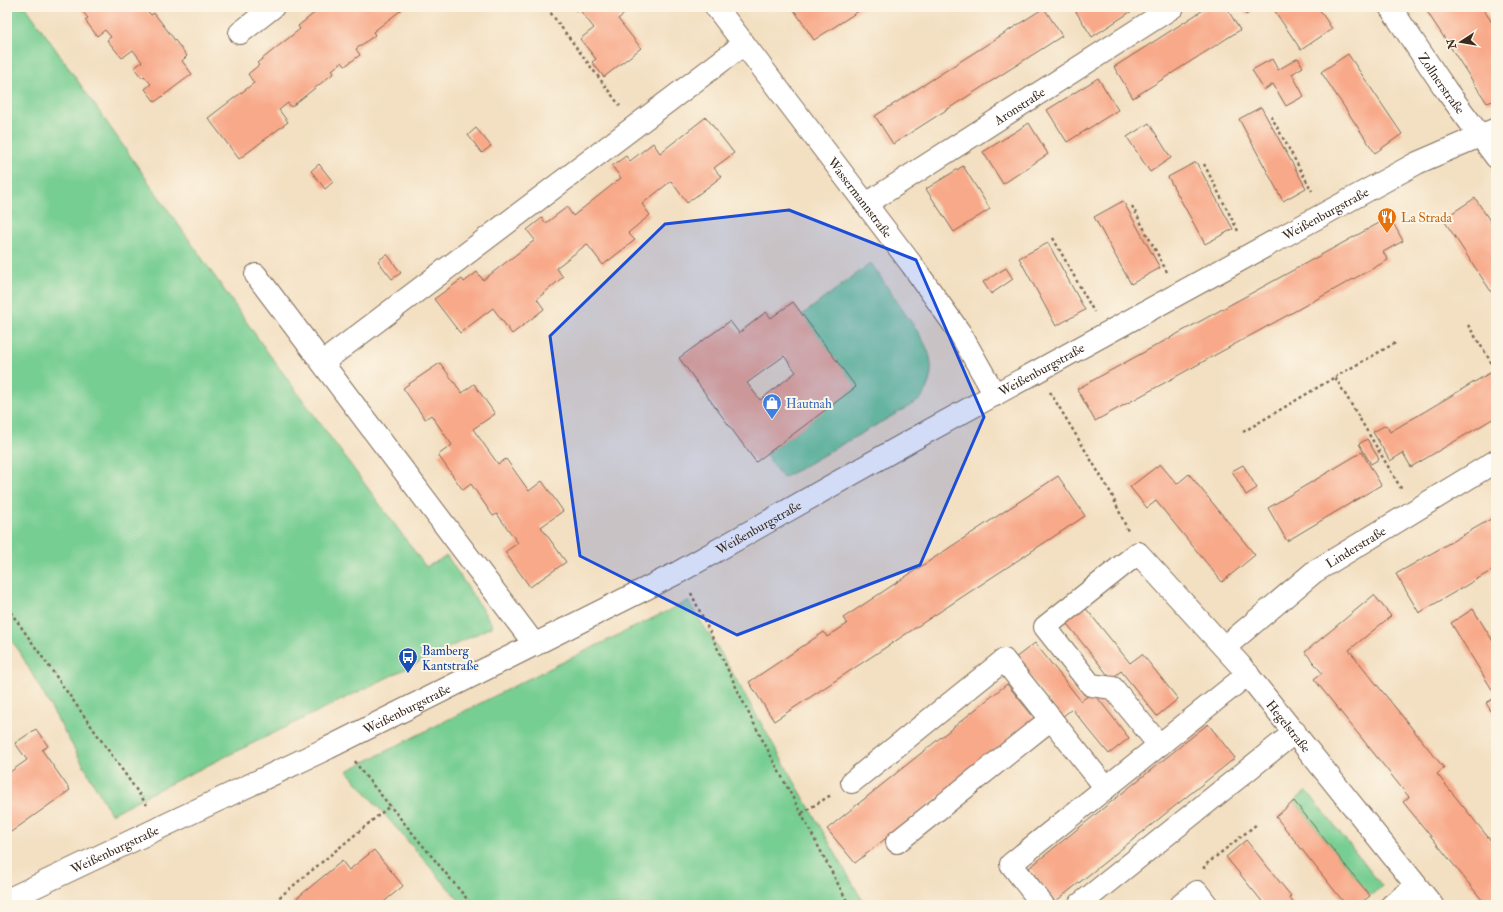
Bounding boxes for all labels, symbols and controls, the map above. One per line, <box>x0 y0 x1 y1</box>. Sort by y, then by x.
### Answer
north arrow <box>1441 22 1481 62</box>
text: N <box>1444 37 1459 51</box>
street label: Zollnerstraße <box>1414 50 1468 118</box>
street label: Aronstraße <box>990 84 1049 129</box>
street label: Wassermannstraße <box>824 154 896 242</box>
street label: Weißenburgstraße <box>1279 184 1372 245</box>
restaurant icon: La Strada <box>1376 206 1398 234</box>
place label: La Strada <box>1401 210 1453 226</box>
street label: Weißenburgstraße <box>995 340 1088 401</box>
shop icon: Hautnah <box>761 392 783 420</box>
place label: Hautnah <box>786 396 832 412</box>
street label: Weißenburgstraße <box>712 497 805 559</box>
street label: Linderstraße <box>1323 523 1390 572</box>
place label: Bamberg Kantstraße <box>422 643 479 674</box>
bus stop icon: Bamberg Kantstraße <box>397 646 419 674</box>
street label: Weißenburgstraße <box>360 681 454 739</box>
street label: Hegelstraße <box>1262 697 1314 757</box>
street label: Weißenburgstraße <box>67 822 162 878</box>

